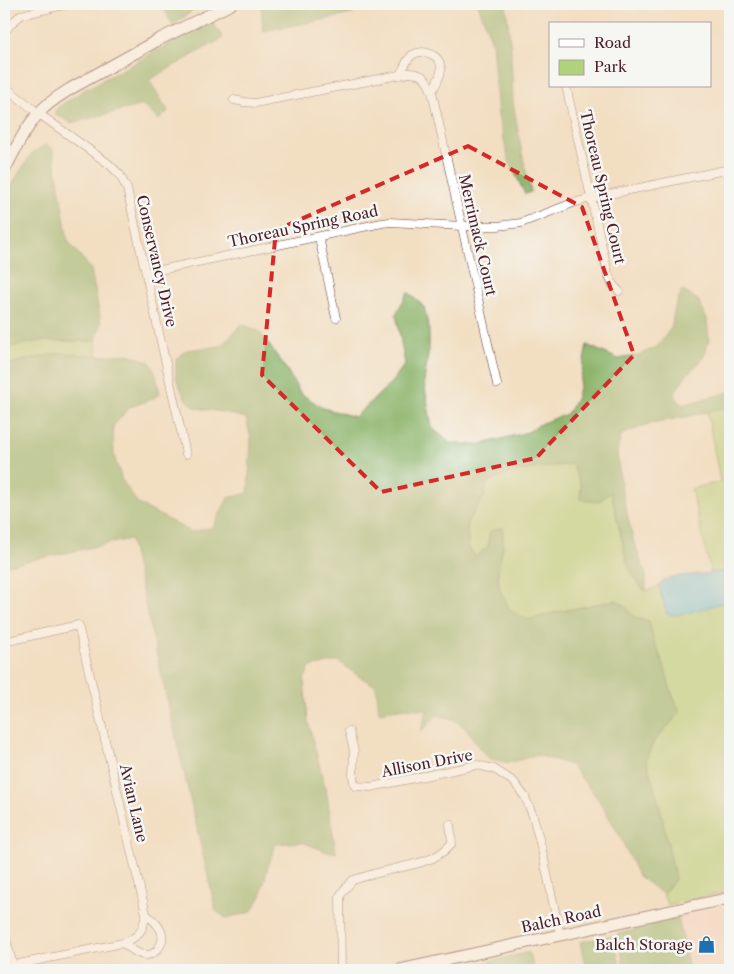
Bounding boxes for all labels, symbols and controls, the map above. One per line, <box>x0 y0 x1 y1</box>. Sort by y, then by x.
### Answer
legend <box>549 22 712 88</box>
text: Road <box>594 33 631 52</box>
text: Park <box>594 57 628 76</box>
street label: Thoreau Spring Court <box>576 108 630 267</box>
street label: Merrimack Court <box>455 172 501 298</box>
street label: Conservancy Drive <box>133 193 181 329</box>
street label: Thoreau Spring Road <box>226 201 380 251</box>
street label: Allison Drive <box>379 745 474 781</box>
street label: Avian Lane <box>116 761 152 844</box>
street label: Balch Road <box>519 901 603 937</box>
shop icon: Balch Storage <box>697 934 717 954</box>
place label: Balch Storage <box>595 935 693 954</box>

